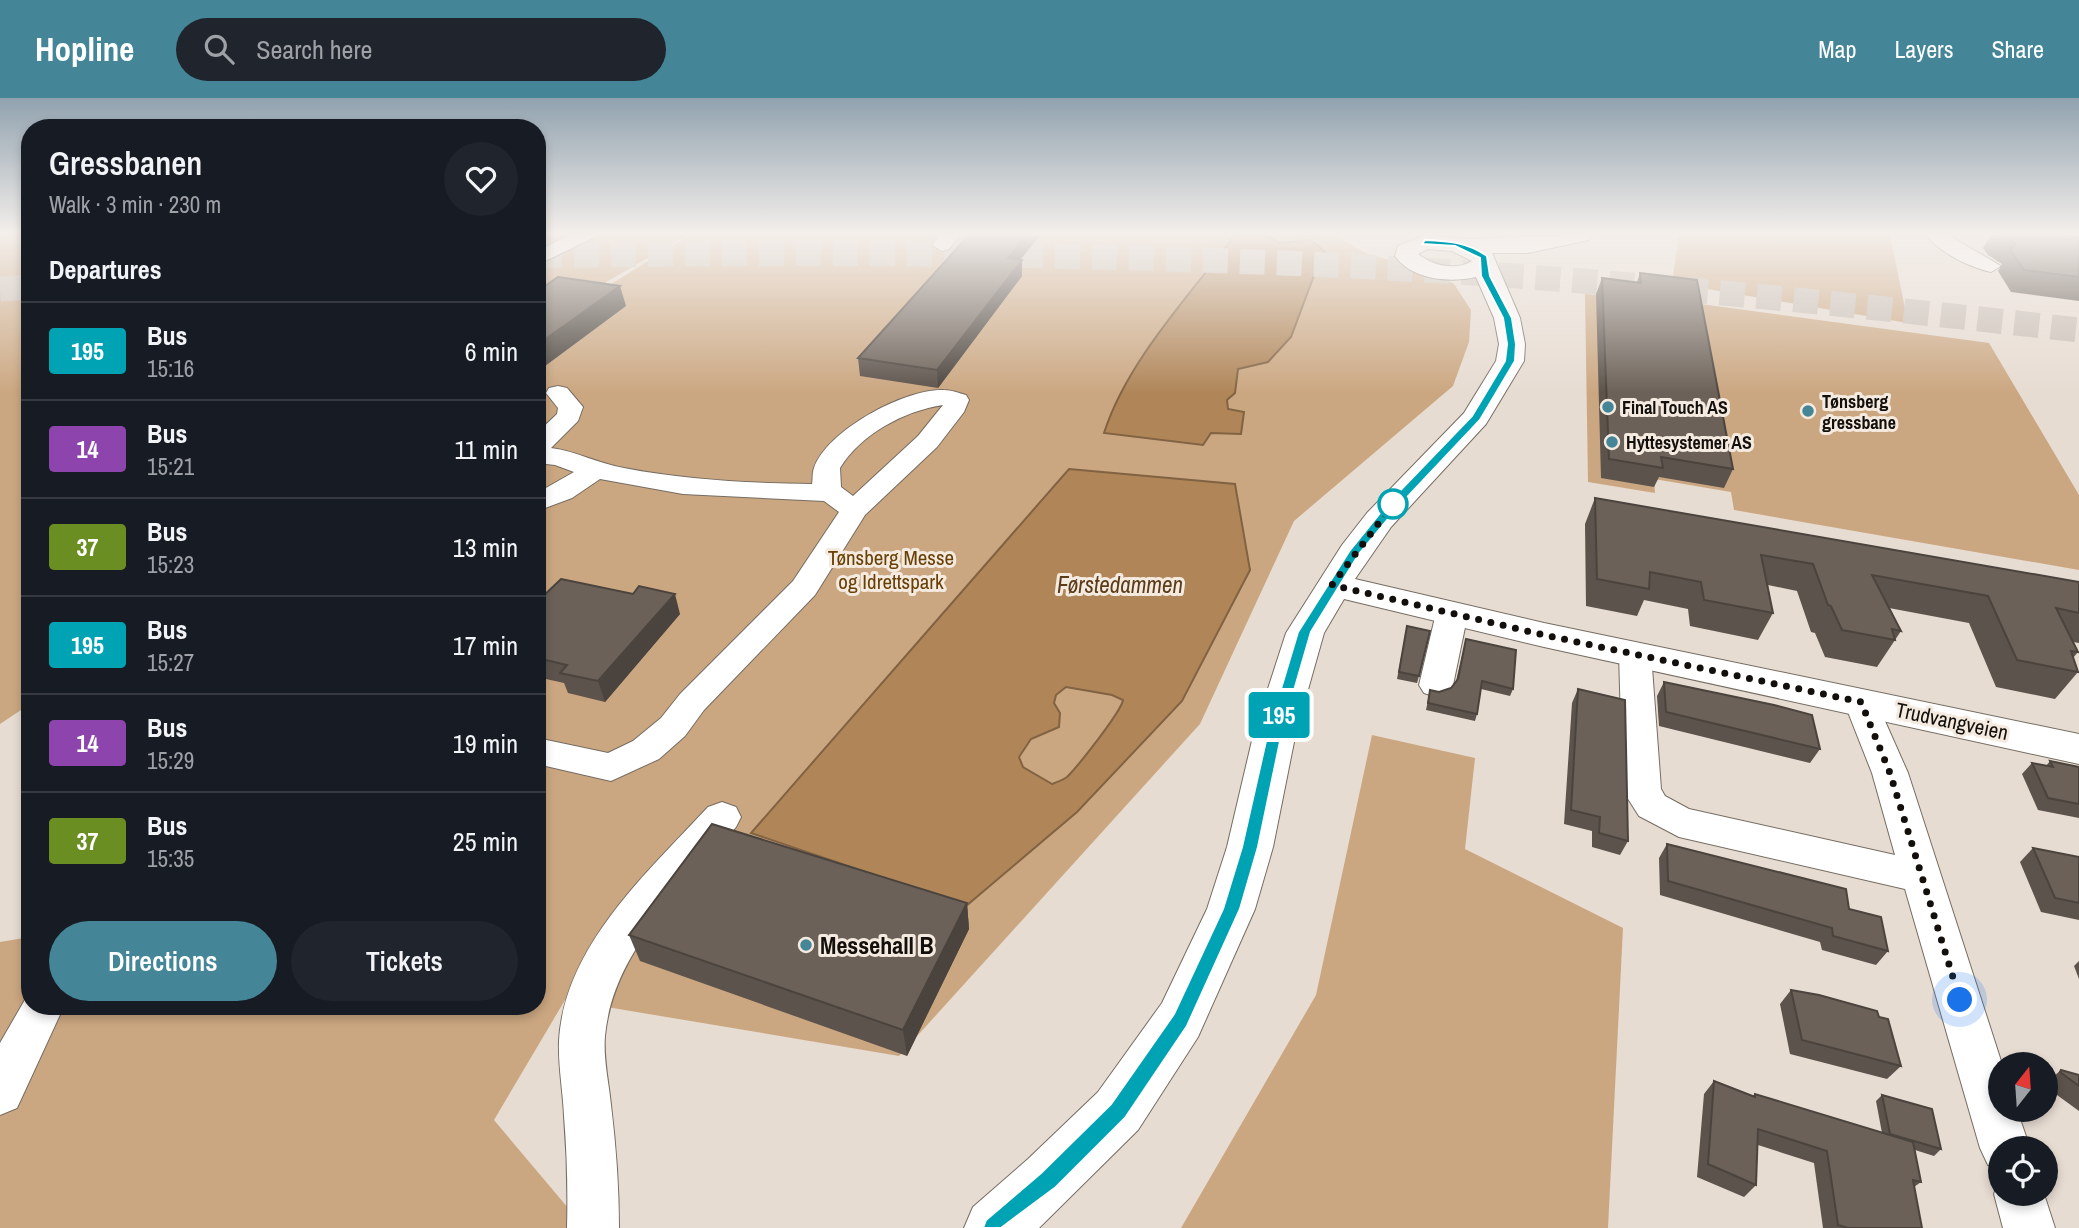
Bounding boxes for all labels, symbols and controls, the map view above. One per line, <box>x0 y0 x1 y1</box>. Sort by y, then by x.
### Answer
search box <box>176 18 666 81</box>
text: Hopline <box>35 27 134 71</box>
icon: search <box>200 30 238 68</box>
text: Search here <box>256 32 372 67</box>
text: Map <box>1818 33 1856 65</box>
text: Layers <box>1894 33 1953 65</box>
text: Share <box>1991 33 2044 65</box>
text: Gressbanen <box>49 141 202 185</box>
button: heart <box>444 142 518 216</box>
text: Walk · 3 min · 230 m <box>49 189 221 220</box>
text: Departures <box>49 252 162 287</box>
text: Bus <box>147 318 187 353</box>
text: 6 min <box>465 334 518 369</box>
text: 195 <box>71 335 104 367</box>
text: 15:16 <box>147 353 194 384</box>
place label: Tønsberg gressbane <box>1822 389 1896 435</box>
place label: Final Touch AS <box>1622 395 1728 420</box>
marker: Final Touch AS <box>1600 399 1616 415</box>
marker: Tønsberg gressbane <box>1800 403 1816 419</box>
text: Bus <box>147 416 187 451</box>
place label: Hyttesystemer AS <box>1626 430 1752 455</box>
text: 11 min <box>454 432 518 467</box>
text: 14 <box>77 433 98 465</box>
marker: Hyttesystemer AS <box>1604 434 1620 450</box>
text: 15:21 <box>147 451 194 482</box>
unlabelled marker <box>1378 489 1408 519</box>
text: Bus <box>147 514 187 549</box>
text: 13 min <box>453 530 518 565</box>
text: 37 <box>77 531 98 563</box>
park label: Tønsberg Messe og Idrettspark <box>828 543 954 596</box>
text: 15:23 <box>147 549 194 580</box>
water label: Førstedammen <box>1057 569 1183 600</box>
text: Bus <box>147 612 187 647</box>
text: 17 min <box>453 628 518 663</box>
text: 195 <box>71 629 104 661</box>
text: 15:27 <box>147 647 194 678</box>
line badge: 195 <box>1239 692 1319 738</box>
street label: Trudvangveien <box>1893 695 2011 747</box>
text: 195 <box>1263 699 1295 731</box>
text: Bus <box>147 710 187 745</box>
text: 19 min <box>453 726 518 761</box>
text: 14 <box>77 727 98 759</box>
text: 15:29 <box>147 745 194 776</box>
text: Bus <box>147 808 187 843</box>
text: 25 min <box>453 824 518 859</box>
text: 37 <box>77 825 98 857</box>
text: 15:35 <box>147 843 194 874</box>
button: Directions <box>49 921 277 1001</box>
button: Tickets <box>291 921 518 1001</box>
place label: Messehall B <box>820 929 934 961</box>
marker: Messehall B <box>798 937 814 953</box>
your location <box>1942 982 1977 1017</box>
north arrow <box>1988 1052 2058 1122</box>
map controls <box>1988 1052 2058 1206</box>
button: locate <box>1988 1136 2058 1206</box>

